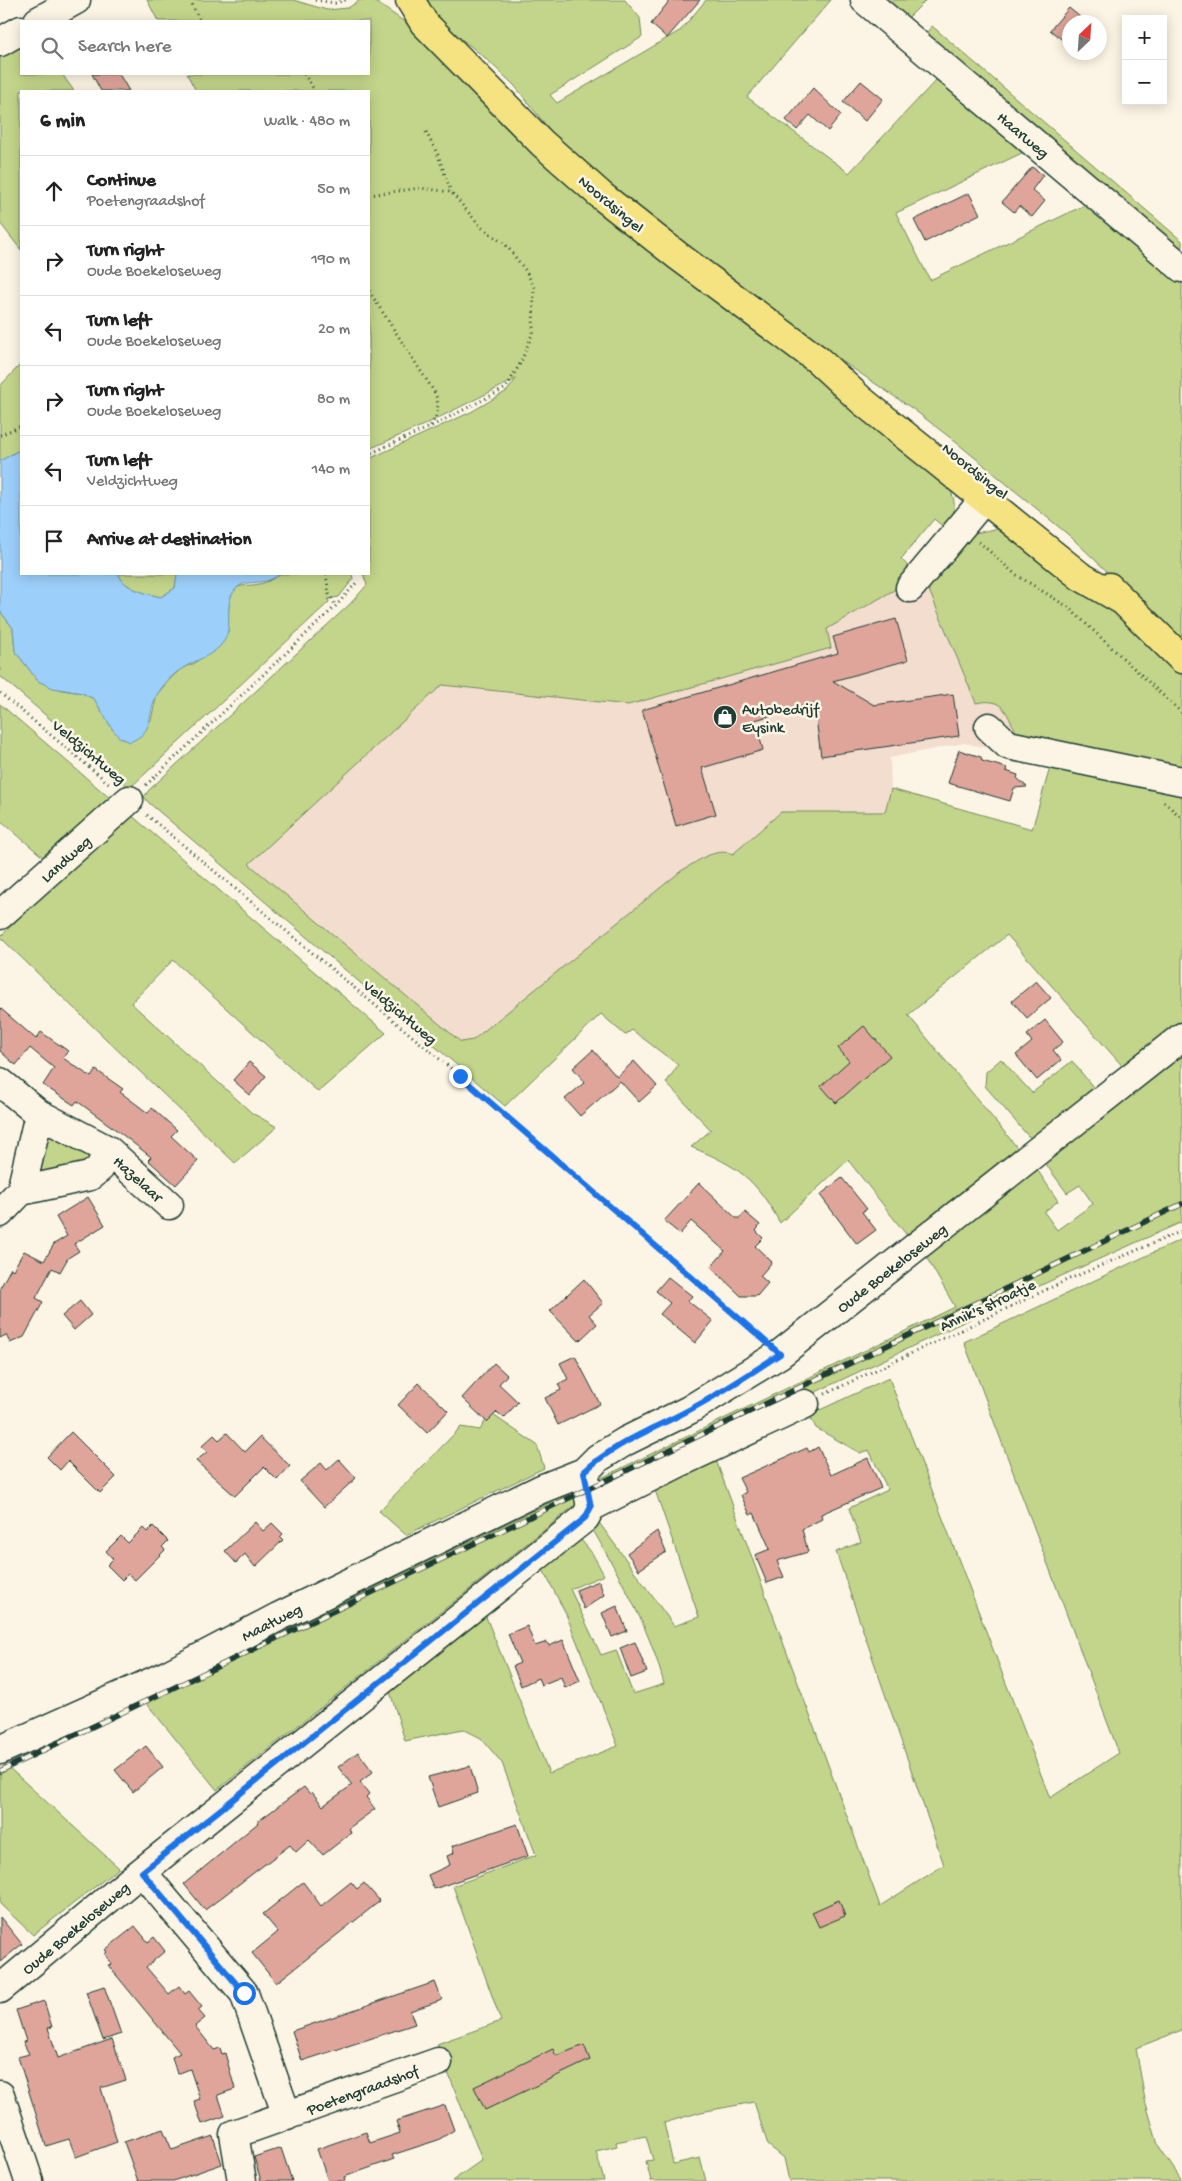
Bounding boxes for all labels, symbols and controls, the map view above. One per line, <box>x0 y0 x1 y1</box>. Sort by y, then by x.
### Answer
north arrow <box>1062 15 1107 60</box>
map controls <box>1122 15 1167 105</box>
button: + <box>1122 15 1167 60</box>
search box <box>20 20 370 75</box>
icon: search <box>38 34 66 62</box>
text: Search here <box>78 36 172 59</box>
button: − <box>1122 60 1167 105</box>
street label: Haarweg <box>992 109 1052 164</box>
text: 6 min <box>40 110 85 135</box>
text: Walk · 480 m <box>264 113 350 132</box>
text: Continue <box>87 170 156 193</box>
street label: Noordsingel <box>573 173 646 239</box>
icon: ahead <box>40 177 68 205</box>
text: 50 m <box>317 181 350 200</box>
text: Poetengraadshof <box>87 193 204 212</box>
text: Turn right <box>87 240 163 263</box>
icon: right <box>40 247 68 275</box>
text: 190 m <box>311 251 350 270</box>
text: Oude Boekeloseweg <box>87 263 221 282</box>
text: Turn left <box>87 310 151 333</box>
icon: left <box>40 317 68 345</box>
text: 20 m <box>318 321 350 340</box>
text: Oude Boekeloseweg <box>87 333 221 352</box>
text: Turn right <box>87 380 163 403</box>
icon: right <box>40 387 68 415</box>
text: 80 m <box>317 391 350 410</box>
text: Oude Boekeloseweg <box>87 403 221 422</box>
street label: Noordsingel <box>937 440 1011 505</box>
text: Turn left <box>87 450 151 473</box>
icon: left <box>40 457 68 485</box>
text: 140 m <box>312 461 350 480</box>
text: Veldzichtweg <box>87 473 178 492</box>
icon: arrive <box>40 527 68 555</box>
text: Arrive at destination <box>87 529 251 552</box>
place label: Autobedrijf Eysink <box>742 702 820 739</box>
shop icon: Autobedrijf Eysink <box>712 704 738 730</box>
street label: Veldzichtweg <box>46 717 129 790</box>
street label: Landweg <box>38 833 97 888</box>
street label: Veldzichtweg <box>357 977 440 1050</box>
route end <box>449 1065 472 1088</box>
street label: Hazelaar <box>108 1153 166 1209</box>
street label: Oude Boekeloseweg <box>834 1221 952 1319</box>
street label: Annik's stroatje <box>937 1276 1040 1338</box>
street label: Maatweg <box>239 1601 306 1647</box>
street label: Oude Boekeloseweg <box>20 1879 135 1980</box>
route start <box>233 1982 256 2005</box>
street label: Poetengraadshof <box>304 2063 423 2122</box>

